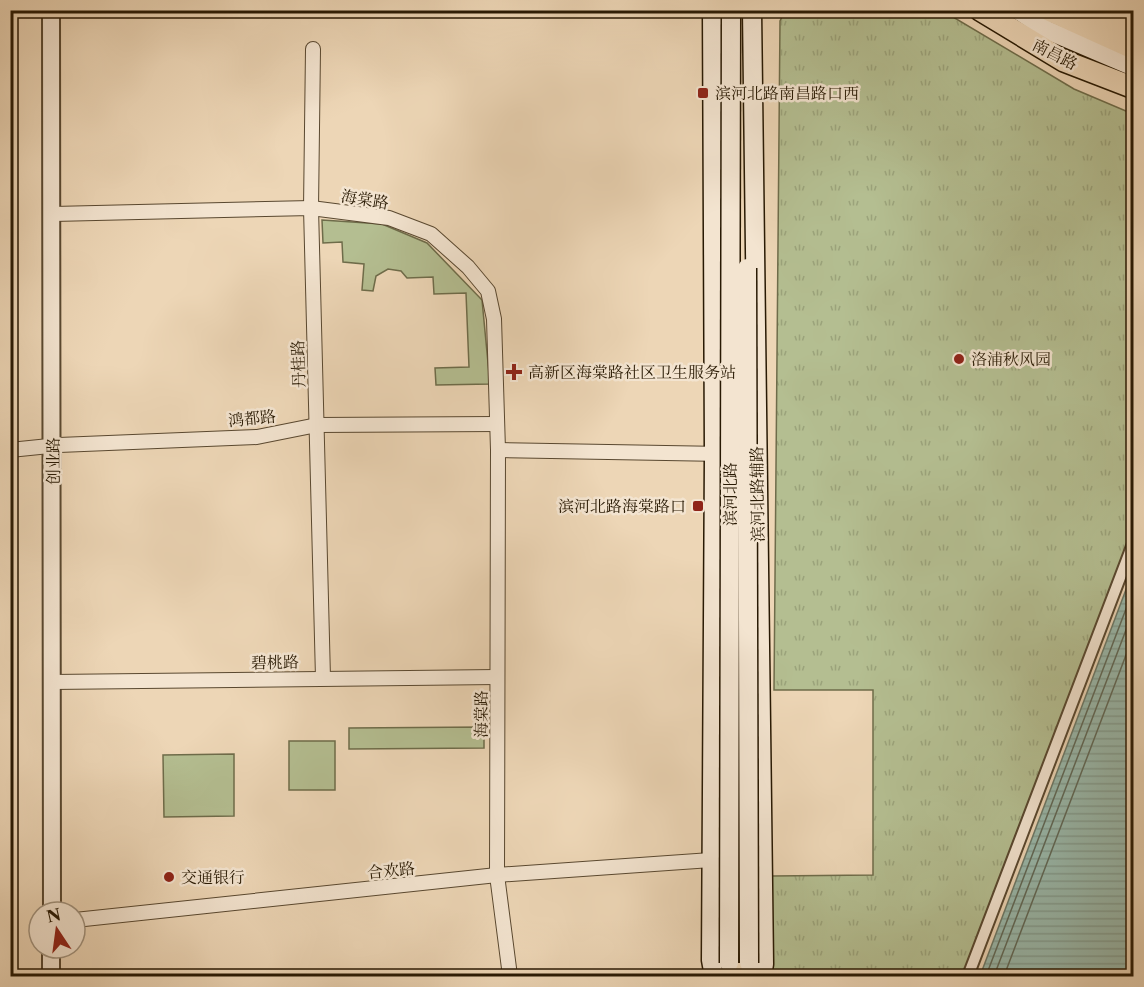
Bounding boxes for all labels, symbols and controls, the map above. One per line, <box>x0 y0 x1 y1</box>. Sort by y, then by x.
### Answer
street label: 南昌路 <box>1029 34 1081 74</box>
place label: 滨河北路南昌路口西 <box>715 83 859 103</box>
marker: 滨河北路南昌路口西 <box>696 86 710 100</box>
street label: 海棠路 <box>340 185 390 213</box>
street label: 丹桂路 <box>287 340 309 388</box>
place label: 洛浦秋风园 <box>971 349 1051 369</box>
marker: 洛浦秋风园 <box>952 352 966 366</box>
place label: 高新区海棠路社区卫生服务站 <box>528 362 736 382</box>
marker: 高新区海棠路社区卫生服务站 <box>505 363 523 381</box>
street label: 鸿都路 <box>227 406 277 430</box>
street label: 创业路 <box>43 437 63 485</box>
street label: 滨河北路辅路 <box>746 446 768 542</box>
street label: 滨河北路 <box>720 462 740 526</box>
place label: 滨河北路海棠路口 <box>558 496 686 516</box>
marker: 滨河北路海棠路口 <box>691 499 705 513</box>
street label: 碧桃路 <box>251 652 299 672</box>
street label: 海棠路 <box>471 690 491 738</box>
street label: 合欢路 <box>366 858 416 882</box>
place label: 交通银行 <box>181 867 245 887</box>
marker: 交通银行 <box>162 870 176 884</box>
north arrow <box>27 900 87 960</box>
text: N <box>45 904 63 927</box>

